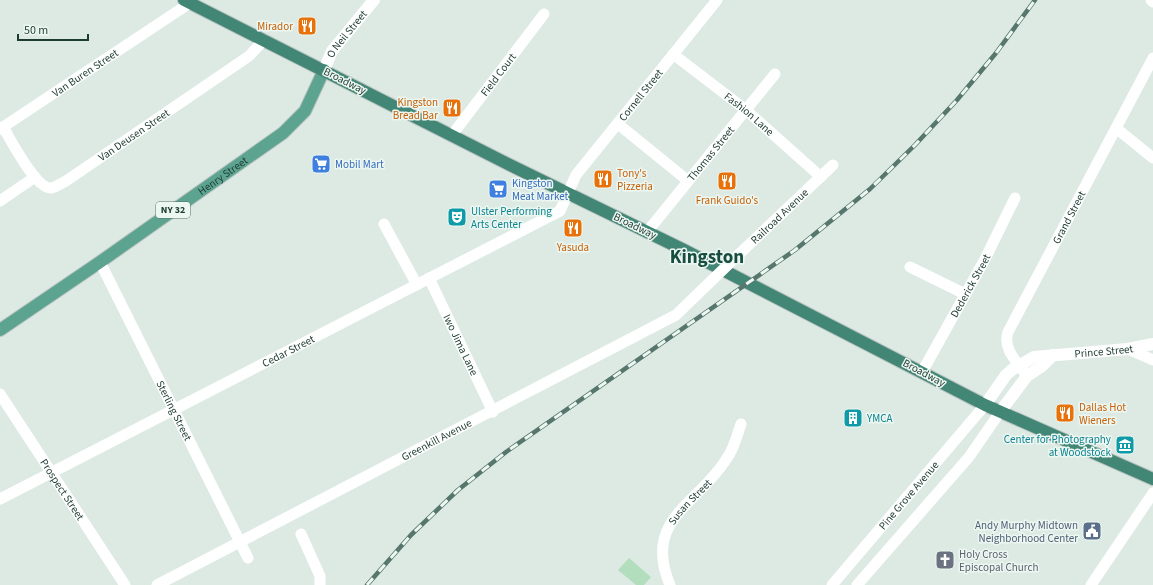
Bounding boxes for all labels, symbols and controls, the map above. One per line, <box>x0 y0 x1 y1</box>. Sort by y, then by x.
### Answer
street label: O Neil Street <box>323 7 370 60</box>
restaurant icon: Mirador <box>296 15 318 37</box>
scale bar <box>18 16 88 42</box>
place label: Mirador <box>257 19 293 34</box>
text: 50 m <box>24 22 48 39</box>
street label: Van Buren Street <box>49 45 121 100</box>
street label: Field Court <box>477 50 519 99</box>
street label: Broadway <box>321 64 369 98</box>
street label: Cornell Street <box>615 65 666 124</box>
street label: Fashion Lane <box>721 89 778 139</box>
place label: Kingston Bread Bar <box>393 95 438 123</box>
restaurant icon: Kingston Bread Bar <box>441 97 463 119</box>
street label: Van Deusen Street <box>95 105 173 164</box>
street label: Thomas Street <box>684 123 738 184</box>
street label: Henry Street <box>195 153 251 198</box>
supermarket icon: Mobil Mart <box>310 153 332 175</box>
place label: Mobil Mart <box>335 157 384 172</box>
place label: Tony's Pizzeria <box>617 166 653 194</box>
restaurant icon: Tony's Pizzeria <box>592 168 614 190</box>
restaurant icon: Frank Guido's <box>716 170 738 192</box>
place label: Kingston Meat Market <box>512 176 569 204</box>
supermarket icon: Kingston Meat Market <box>487 178 509 200</box>
street label: Railroad Avenue <box>747 185 812 247</box>
street label: Grand Street <box>1049 188 1089 246</box>
place label: Frank Guido's <box>696 193 759 208</box>
road number: NY 32 <box>156 202 190 218</box>
place label: Ulster Performing Arts Center <box>471 204 552 232</box>
theatre icon: Ulster Performing Arts Center <box>446 206 468 228</box>
street label: Broadway <box>611 209 659 243</box>
restaurant icon: Yasuda <box>562 217 584 239</box>
place label: Yasuda <box>556 240 589 255</box>
district label: Kingston <box>670 244 744 271</box>
street label: Dederick Street <box>947 251 994 320</box>
street label: Iwo Jima Lane <box>440 312 482 378</box>
street label: Cedar Street <box>259 331 317 371</box>
street label: Prince Street <box>1074 341 1135 361</box>
street label: Broadway <box>900 356 948 390</box>
street label: Sterling Street <box>153 378 196 443</box>
place label: Dallas Hot Wieners <box>1079 400 1126 428</box>
restaurant icon: Dallas Hot Wieners <box>1054 402 1076 424</box>
building icon: YMCA <box>842 407 864 429</box>
place label: YMCA <box>866 411 893 426</box>
street label: Greenkill Avenue <box>399 415 475 464</box>
place label: Center for Photography at Woodstock <box>1004 432 1112 460</box>
museum icon: Center for Photography at Woodstock <box>1114 434 1136 456</box>
street label: Prospect Street <box>37 456 88 523</box>
street label: Pine Grove Avenue <box>875 457 942 533</box>
street label: Susan Street <box>664 475 715 528</box>
place label: Andy Murphy Midtown Neighborhood Center <box>975 518 1078 546</box>
public building icon: Andy Murphy Midtown Neighborhood Center <box>1081 520 1103 542</box>
place label: Holy Cross Episcopal Church <box>959 547 1038 575</box>
church icon: Holy Cross Episcopal Church <box>934 549 956 571</box>

